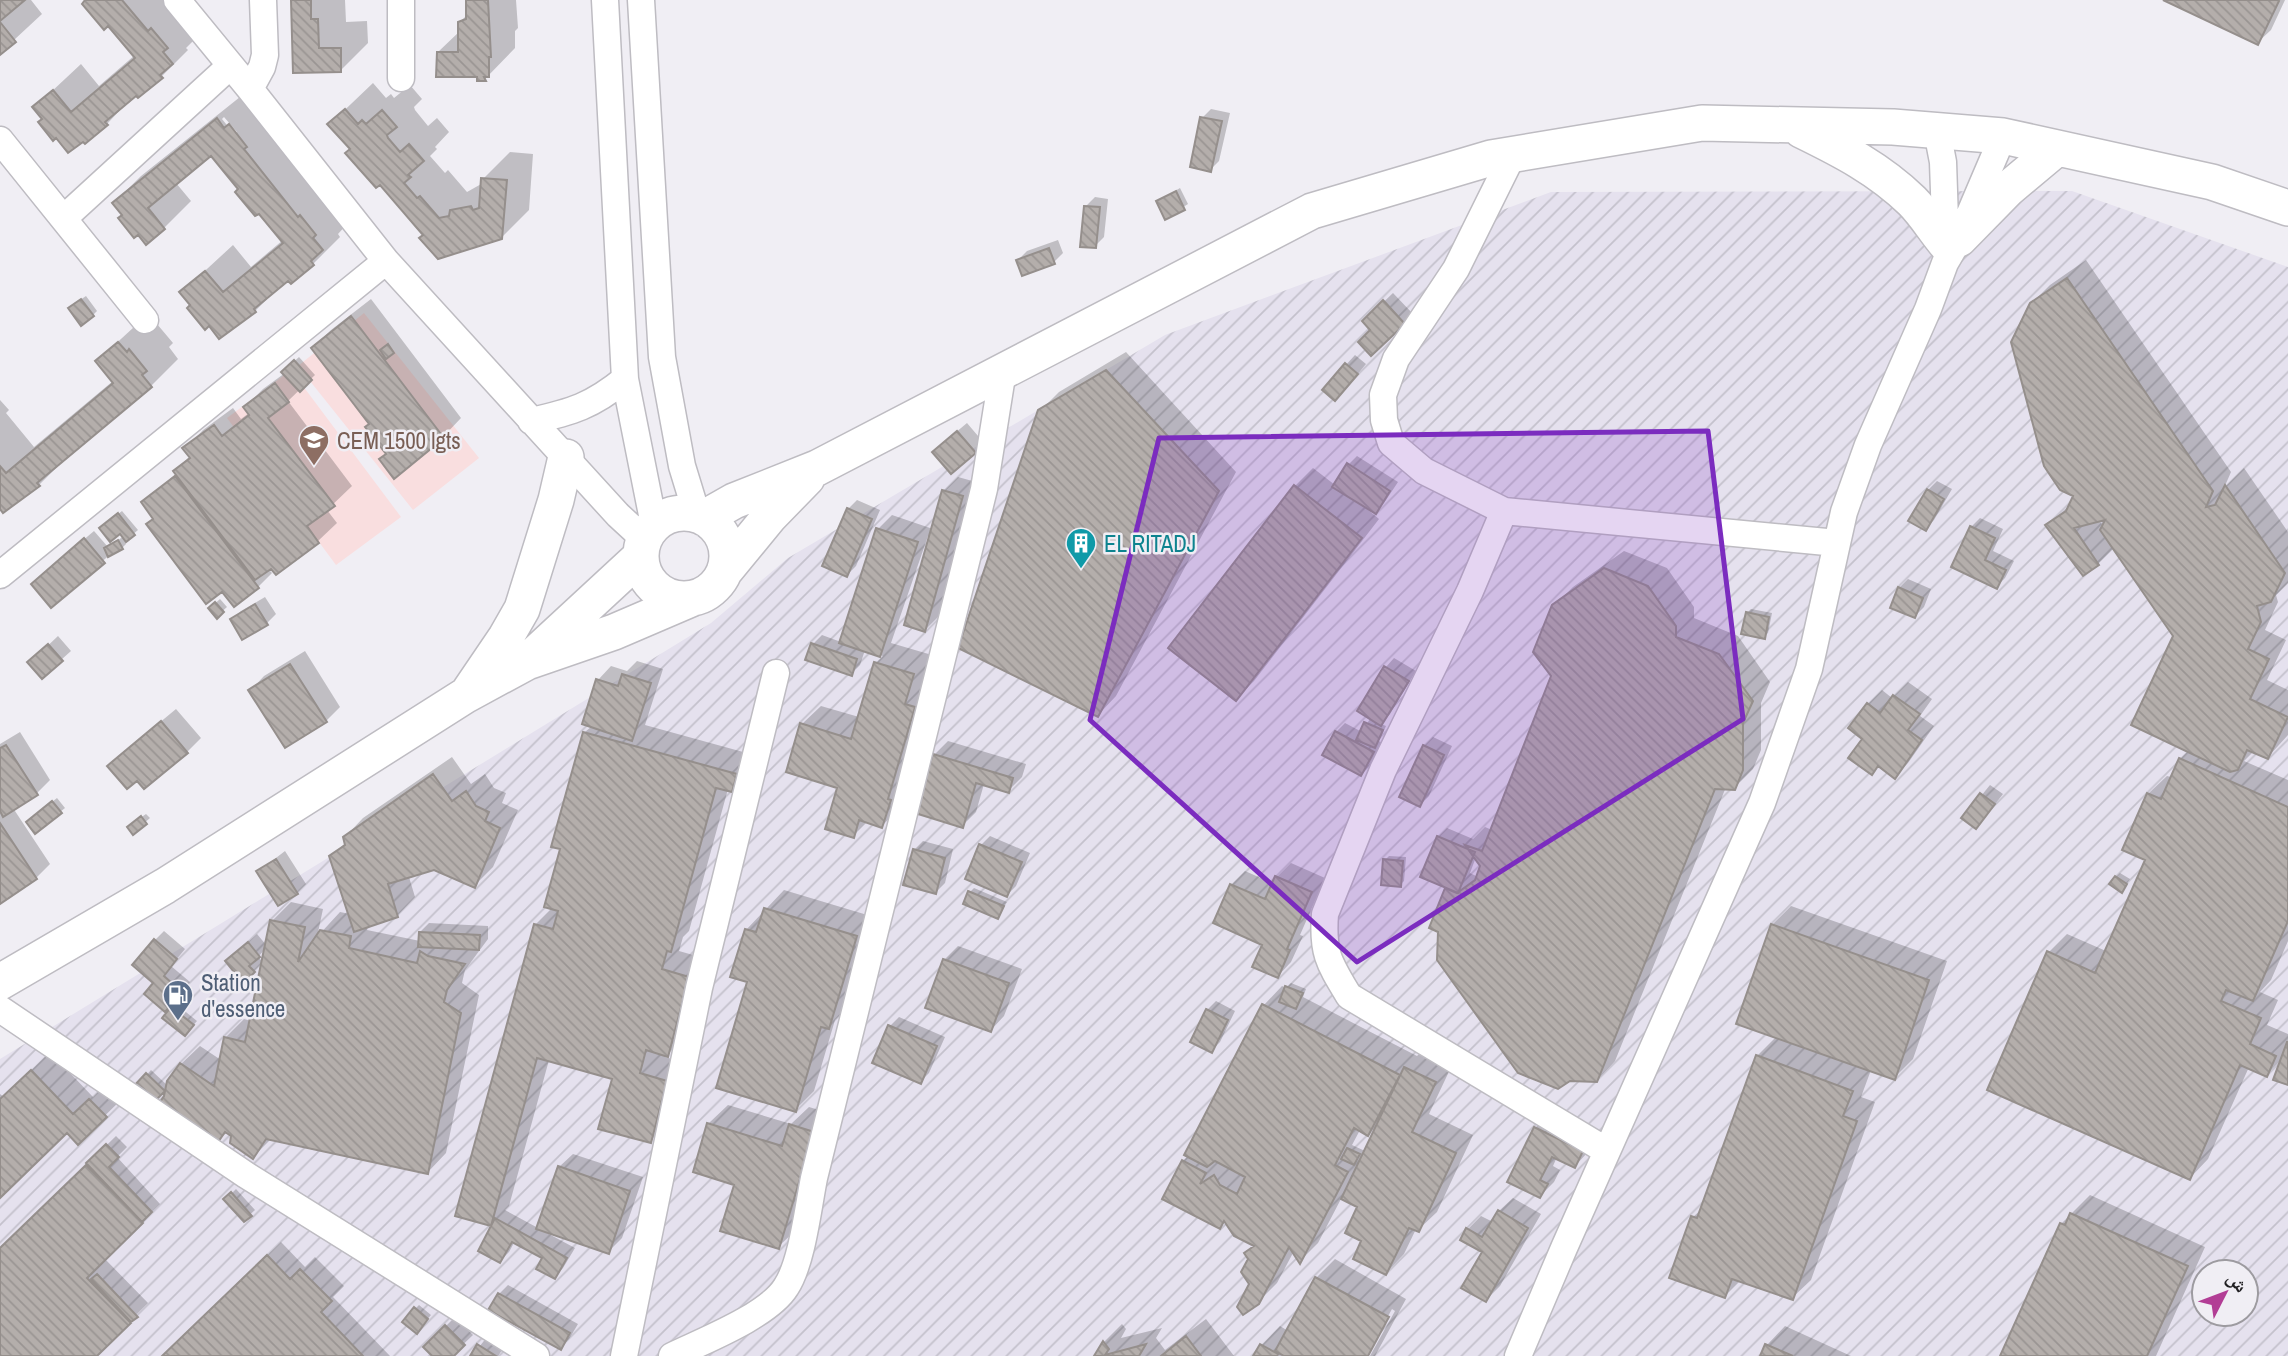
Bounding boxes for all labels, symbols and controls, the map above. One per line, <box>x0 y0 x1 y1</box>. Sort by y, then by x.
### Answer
school or university icon: CEM 1500 lgts <box>297 423 331 467</box>
place label: CEM 1500 lgts <box>337 425 461 456</box>
building icon: EL RITADJ <box>1064 526 1098 570</box>
place label: EL RITADJ <box>1104 528 1196 559</box>
place label: Station d'essence <box>201 967 285 1024</box>
fuel station icon: Station d'essence <box>161 978 195 1022</box>
north arrow <box>2190 1258 2260 1328</box>
text: ش <box>2221 1265 2254 1298</box>

